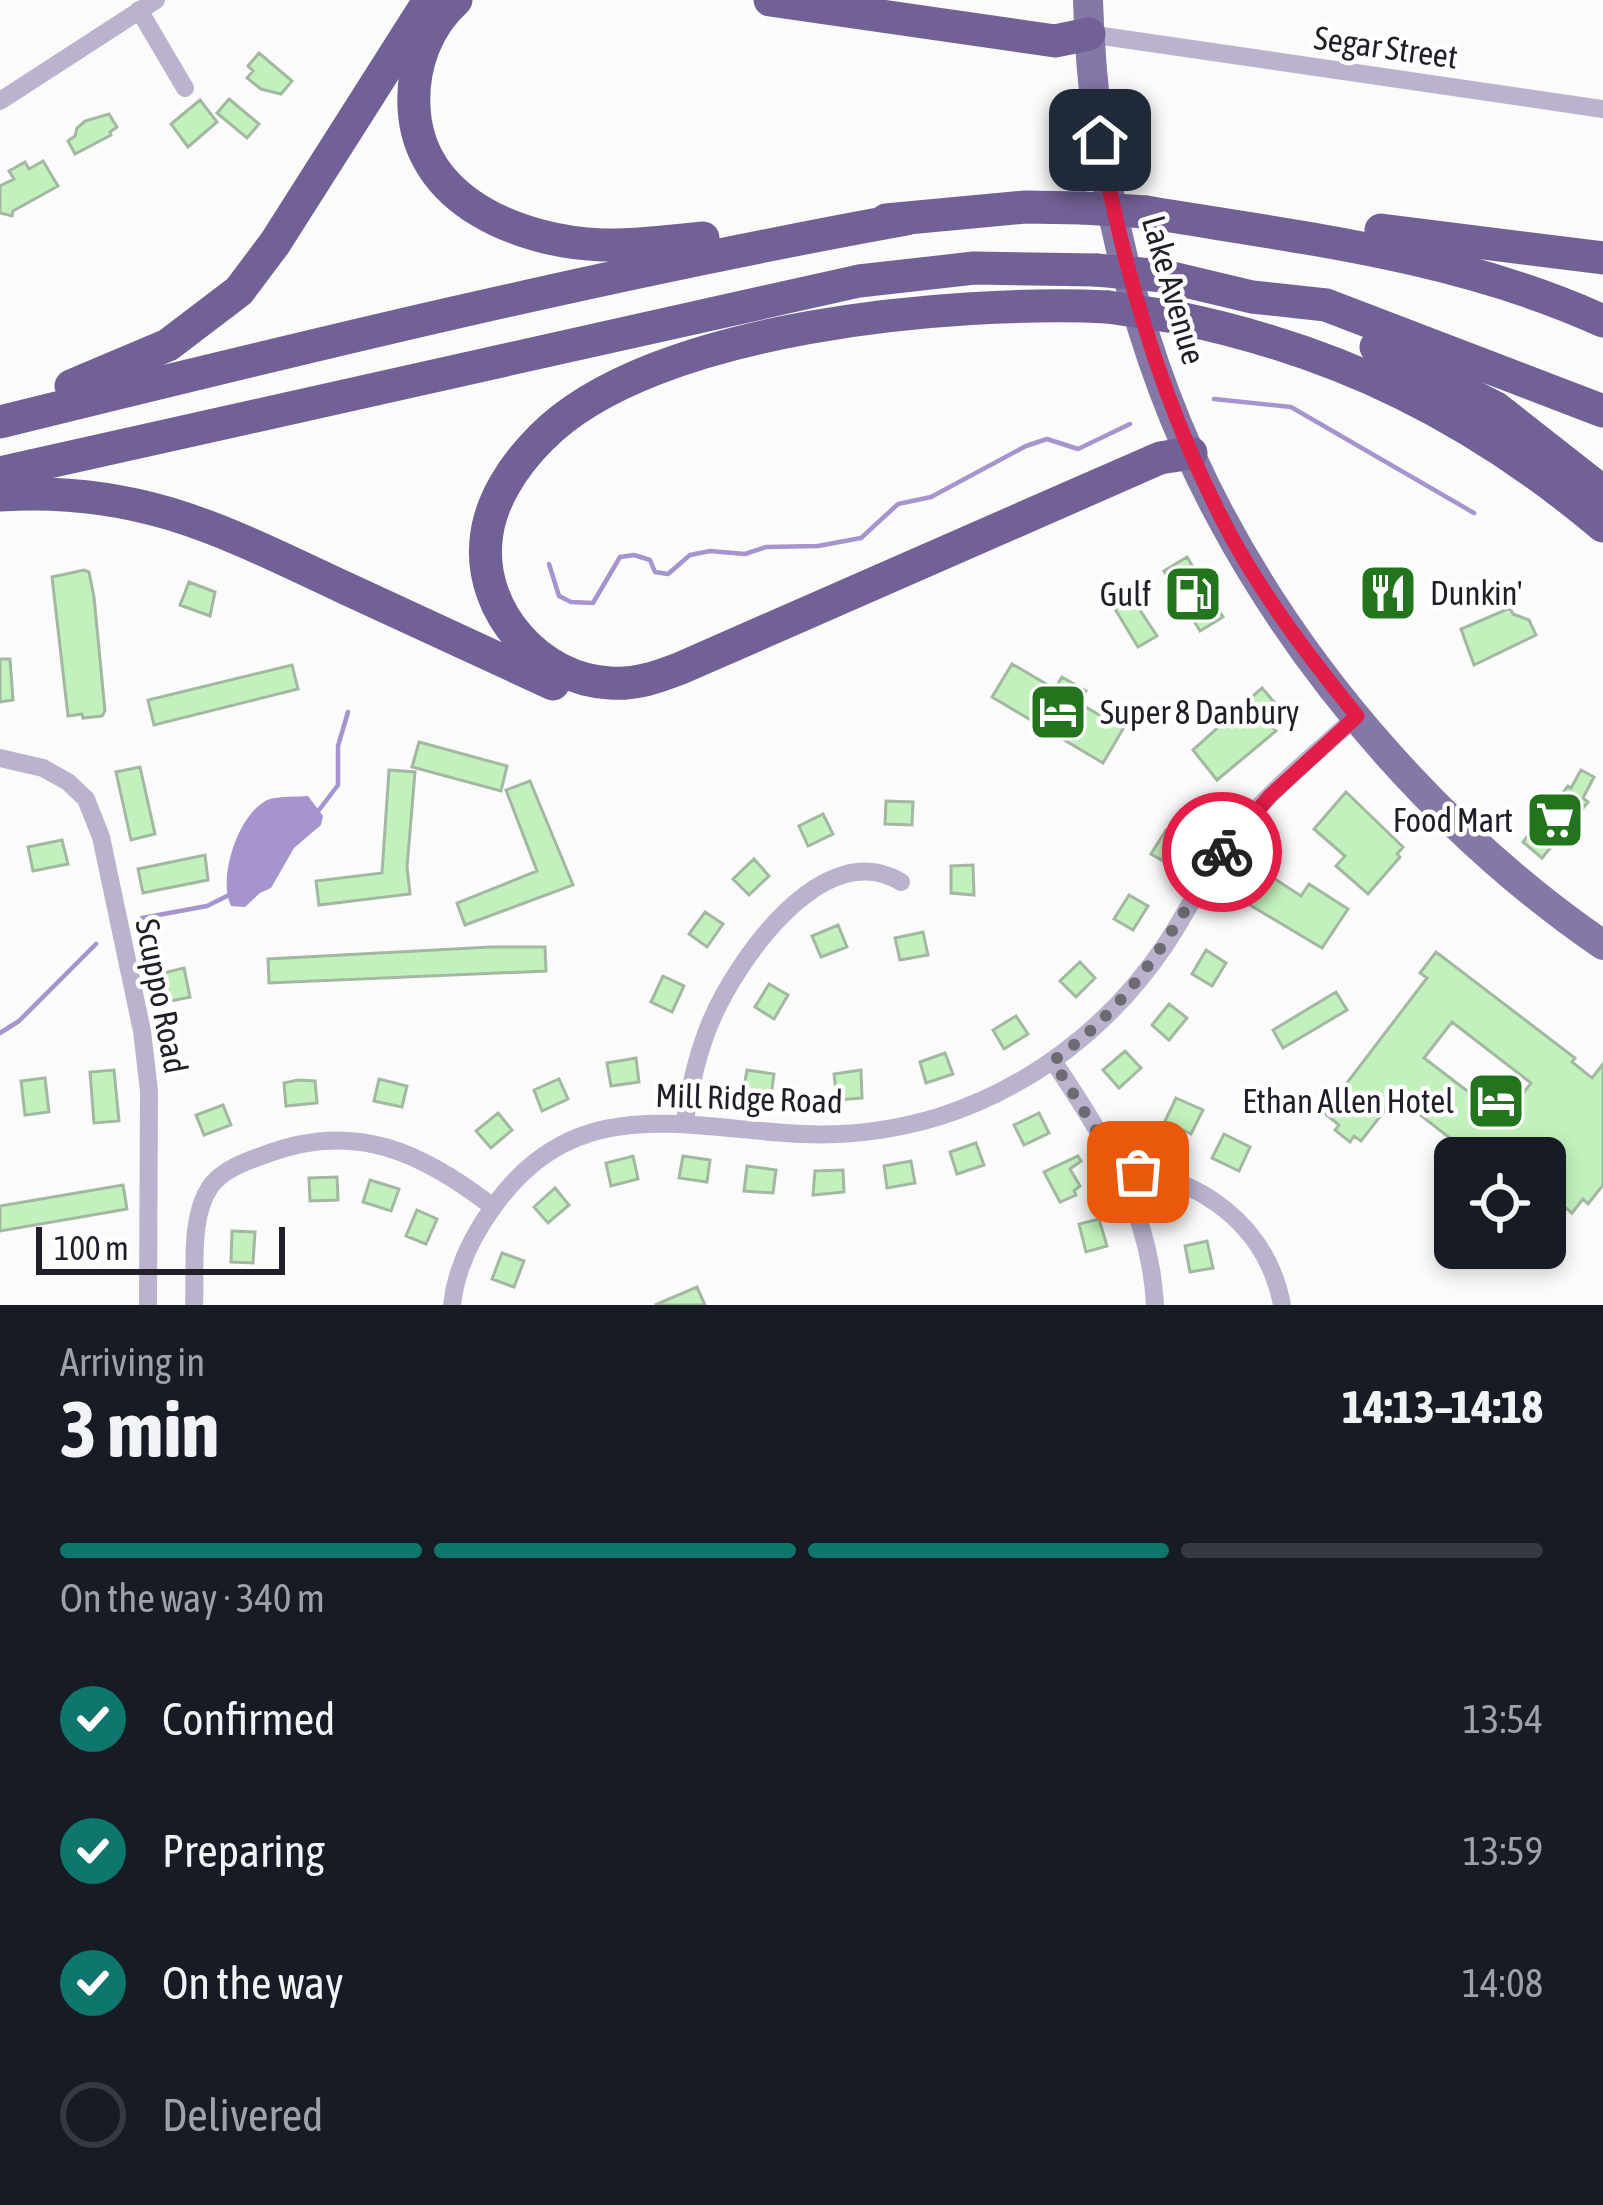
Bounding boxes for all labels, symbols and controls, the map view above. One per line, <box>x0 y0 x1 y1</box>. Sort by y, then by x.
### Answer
street label: Segar Street <box>1312 18 1460 76</box>
pin <box>1049 89 1151 191</box>
icon: home <box>1067 107 1133 173</box>
street label: Lake Avenue <box>1135 211 1213 369</box>
restaurant icon: Dunkin' <box>1357 562 1419 624</box>
fuel station icon: Gulf <box>1162 563 1224 625</box>
place label: Dunkin' <box>1430 574 1522 612</box>
place label: Gulf <box>1100 575 1151 613</box>
hotel icon: Super 8 Danbury <box>1027 681 1089 743</box>
place label: Super 8 Danbury <box>1100 693 1299 731</box>
supermarket icon: Food Mart <box>1524 789 1586 851</box>
courier <box>1162 792 1282 912</box>
place label: Food Mart <box>1393 801 1513 839</box>
icon: bike <box>1189 819 1255 885</box>
street label: Scuppo Road <box>128 916 196 1076</box>
hotel icon: Ethan Allen Hotel <box>1465 1070 1527 1132</box>
street label: Mill Ridge Road <box>655 1076 843 1120</box>
place label: Ethan Allen Hotel <box>1242 1082 1454 1120</box>
pin <box>1087 1121 1189 1223</box>
map controls <box>1434 1137 1566 1269</box>
button: locate <box>1434 1137 1566 1269</box>
icon: bag <box>1105 1139 1171 1205</box>
scale bar <box>36 1221 285 1274</box>
text: 100 m <box>54 1229 129 1267</box>
text: Arriving in <box>60 1340 205 1384</box>
text: 14:13–14:18 <box>1342 1381 1543 1433</box>
text: 3 min <box>60 1384 219 1474</box>
text: On the way · 340 m <box>60 1576 325 1620</box>
icon: check <box>60 1686 126 1752</box>
text: Confirmed <box>162 1693 335 1745</box>
text: 13:54 <box>1463 1697 1543 1741</box>
icon: check <box>60 1818 126 1884</box>
text: Preparing <box>162 1825 325 1877</box>
text: 13:59 <box>1463 1829 1543 1873</box>
icon: check <box>60 1950 126 2016</box>
text: On the way <box>162 1957 344 2009</box>
text: 14:08 <box>1462 1961 1543 2005</box>
text: Delivered <box>162 2089 323 2141</box>

